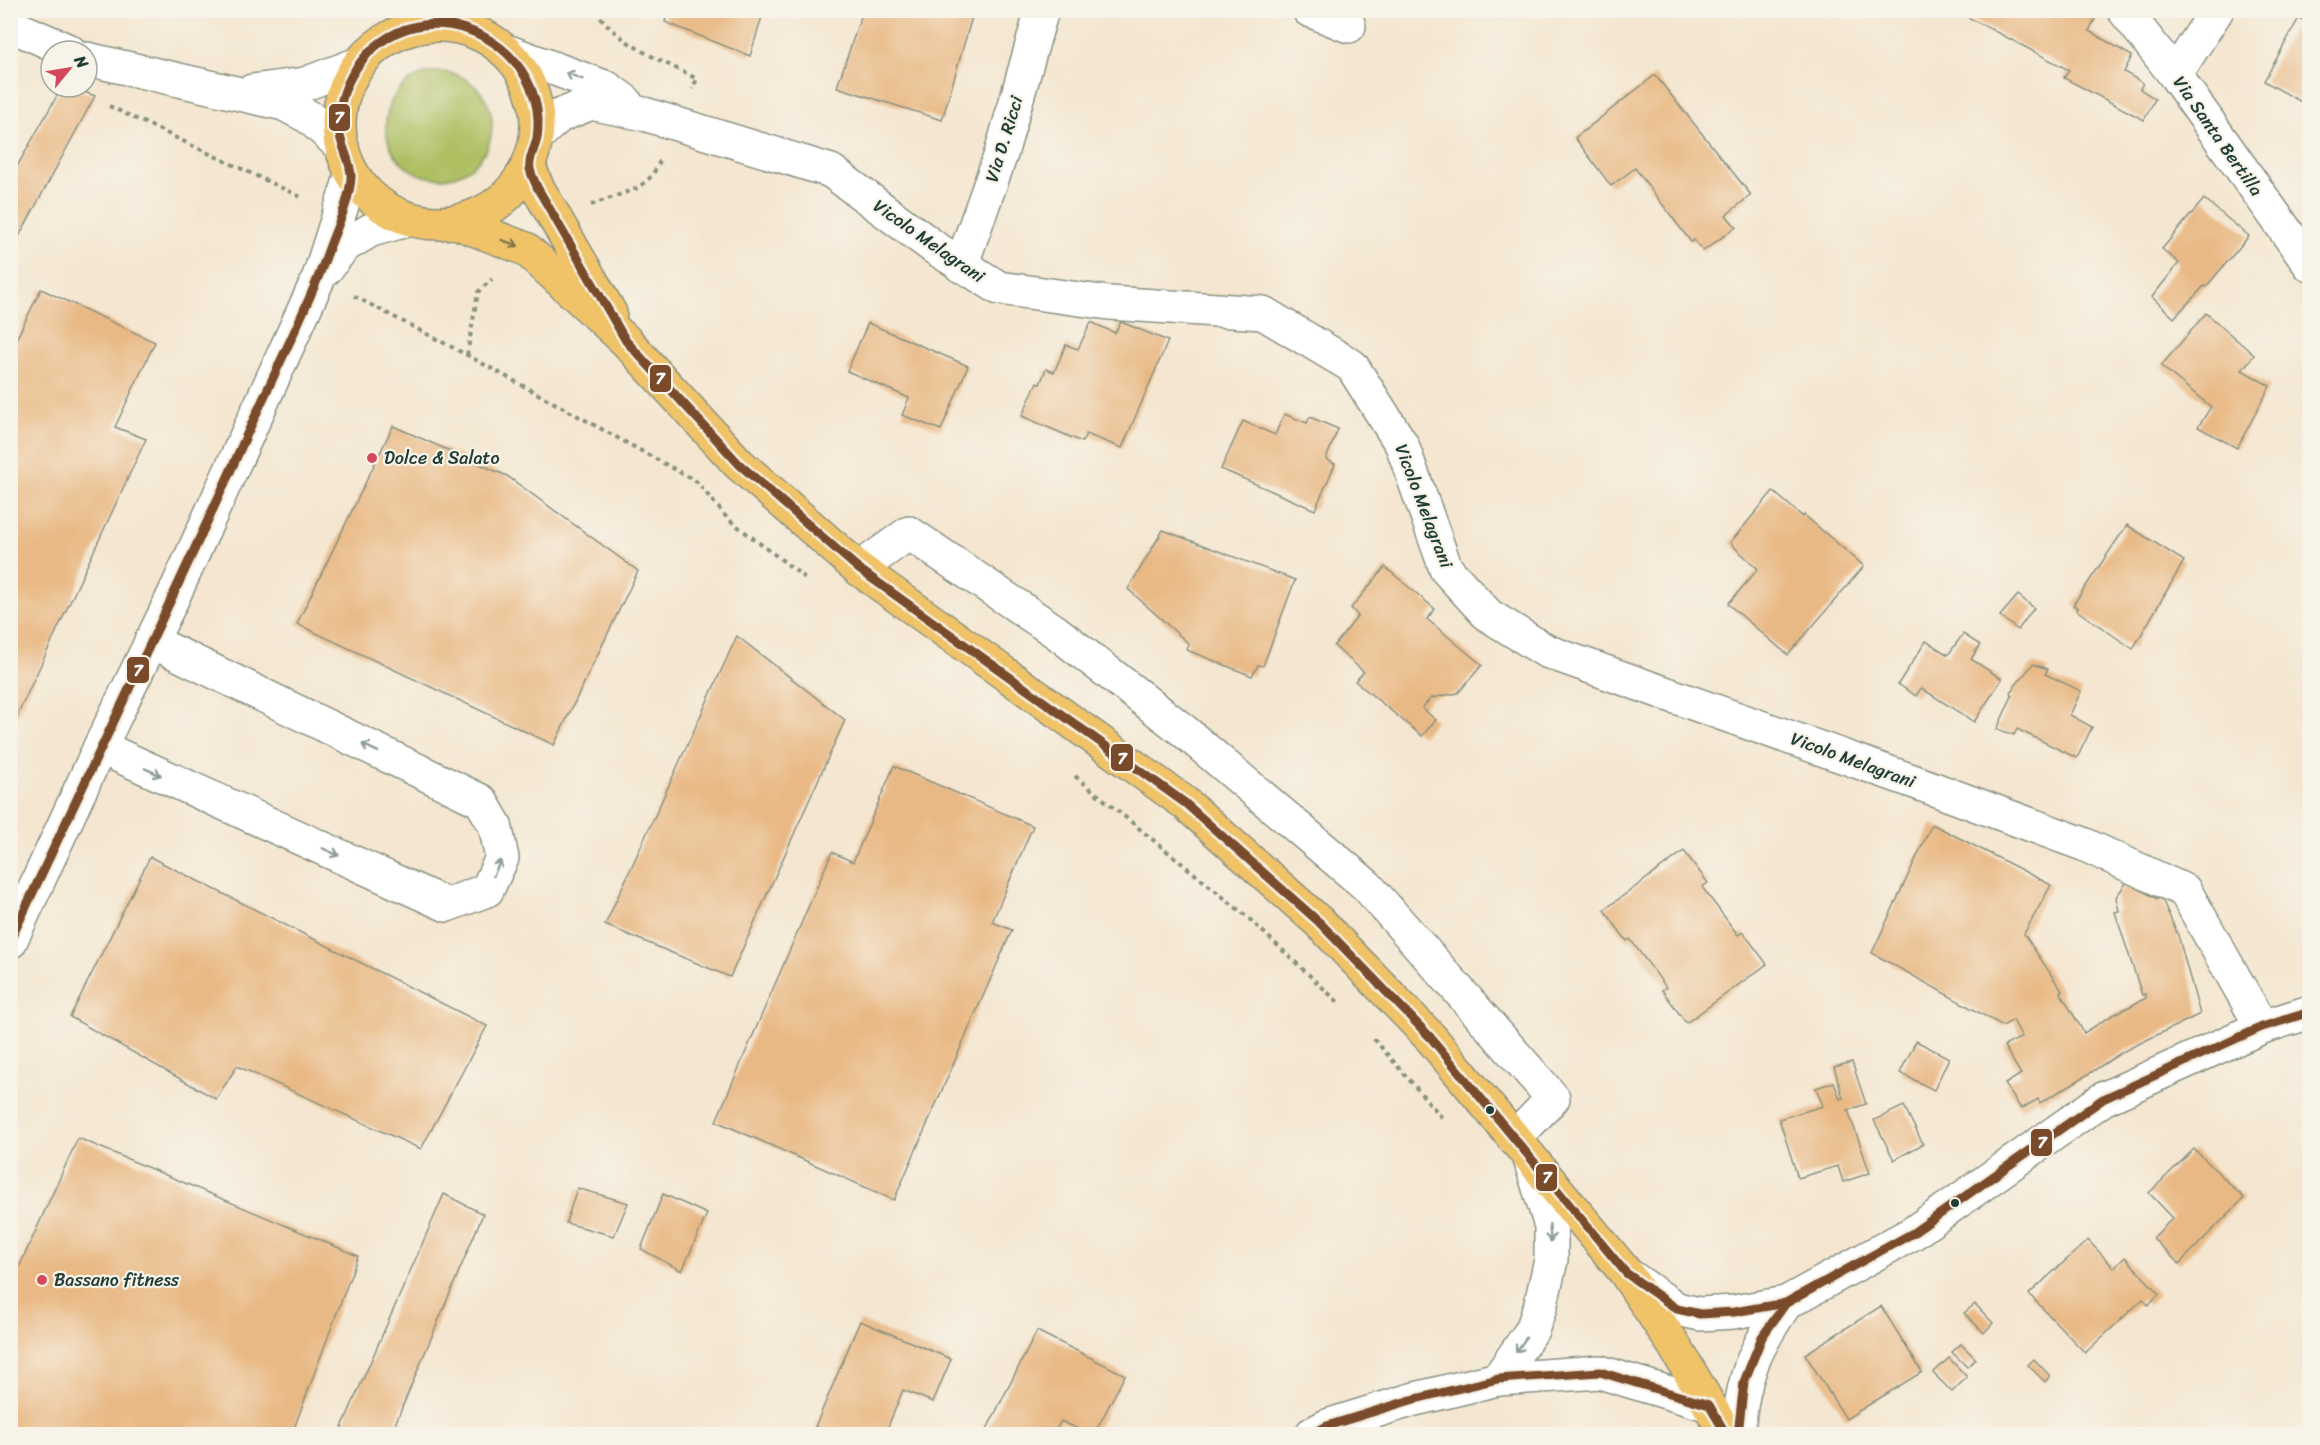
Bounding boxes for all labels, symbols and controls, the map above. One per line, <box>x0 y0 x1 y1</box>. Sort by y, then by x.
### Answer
north arrow <box>39 39 99 99</box>
text: N <box>66 49 97 75</box>
street label: Via Santa Bertilla <box>2164 69 2272 203</box>
one-way arrow <box>566 70 584 81</box>
street label: Via D. Ricci <box>976 91 1033 186</box>
line badge: 7 <box>328 103 351 132</box>
text: 7 <box>334 103 345 132</box>
street label: Vicolo Melagrani <box>866 190 993 292</box>
one-way arrow <box>500 238 519 249</box>
line badge: 7 <box>649 364 672 393</box>
text: 7 <box>655 364 666 393</box>
street label: Vicolo Melagrani <box>1386 439 1463 574</box>
place label: Dolce & Salato <box>384 442 500 474</box>
marker: Dolce & Salato <box>365 451 379 465</box>
line badge: 7 <box>126 656 150 684</box>
text: 7 <box>133 656 144 685</box>
street label: Vicolo Melagrani <box>1786 723 1921 798</box>
one-way arrow <box>362 741 380 753</box>
line badge: 7 <box>1110 743 1134 772</box>
text: 7 <box>1117 744 1128 773</box>
one-way arrow <box>144 766 162 778</box>
one-way arrow <box>321 847 339 859</box>
one-way arrow <box>492 859 504 877</box>
unlabelled marker <box>1484 1104 1496 1116</box>
line badge: 7 <box>2030 1128 2053 1157</box>
text: 7 <box>2037 1128 2048 1157</box>
line badge: 7 <box>1535 1163 1558 1192</box>
text: 7 <box>1542 1163 1553 1192</box>
unlabelled marker <box>1949 1197 1961 1209</box>
one-way arrow <box>1545 1222 1556 1242</box>
place label: Bassano fitness <box>54 1264 180 1296</box>
marker: Bassano fitness <box>35 1273 49 1287</box>
one-way arrow <box>1515 1336 1528 1352</box>

